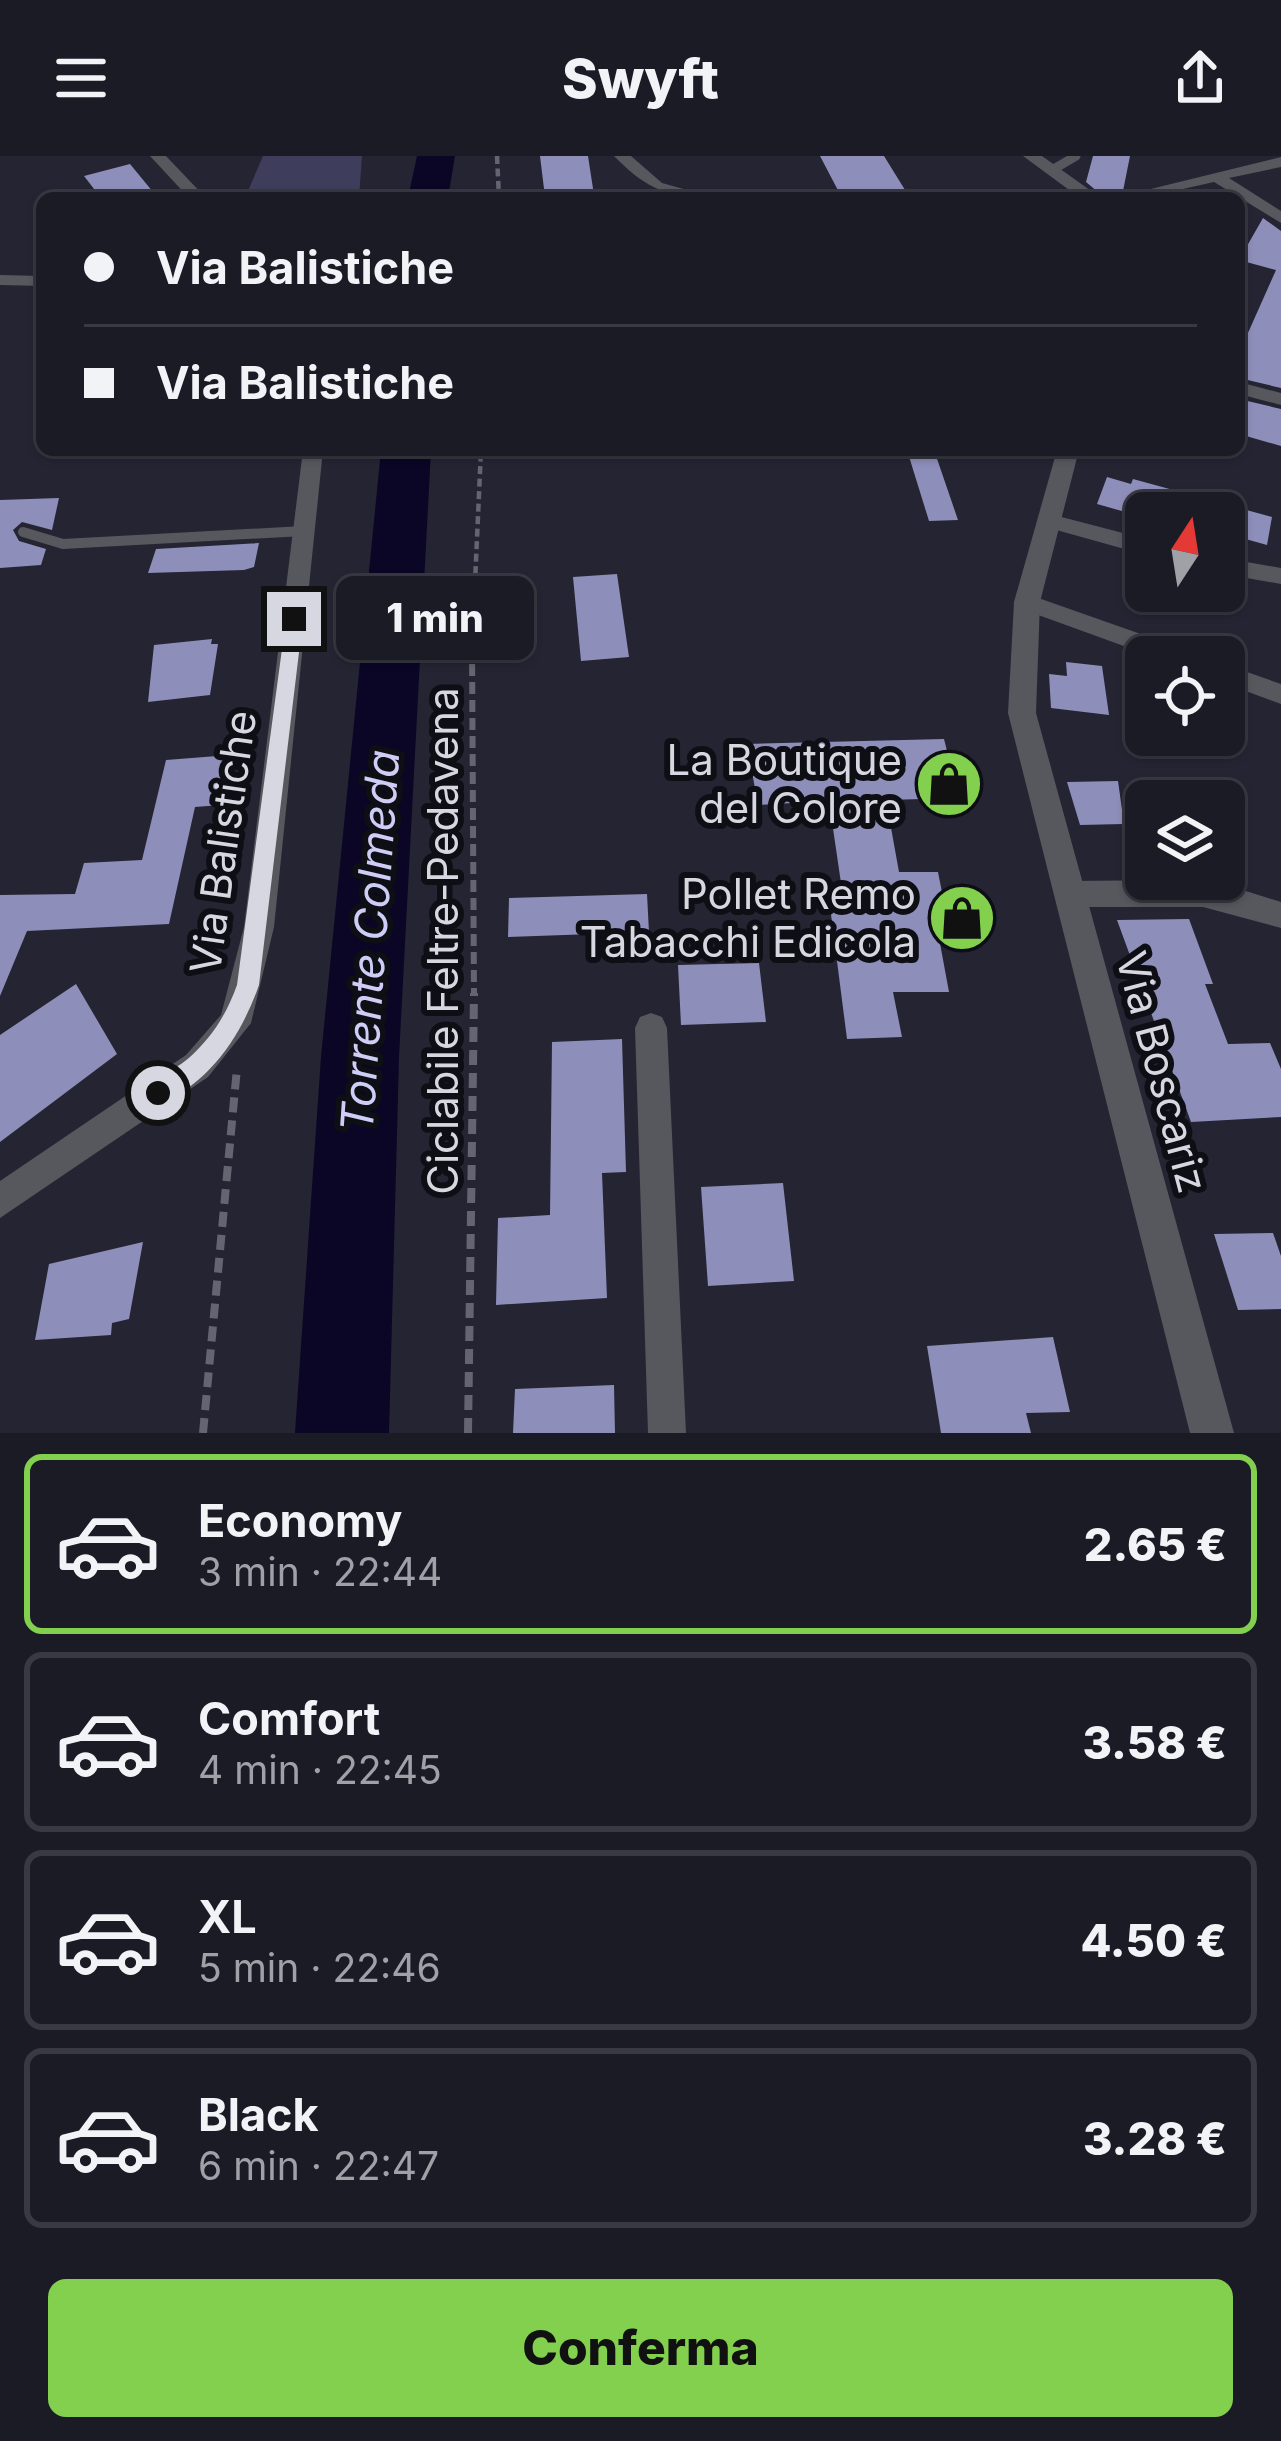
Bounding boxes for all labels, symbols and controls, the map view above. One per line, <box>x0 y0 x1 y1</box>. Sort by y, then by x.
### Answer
icon: menu <box>48 45 114 111</box>
icon: share <box>1167 45 1233 111</box>
text: Swyft <box>562 46 719 111</box>
text: Via Balistiche <box>156 240 454 295</box>
text: Via Balistiche <box>156 355 454 410</box>
north arrow <box>1125 492 1245 612</box>
map controls <box>1125 492 1245 900</box>
callout: 1 min <box>336 577 534 661</box>
route end <box>267 592 321 646</box>
text: 1 min <box>386 594 484 641</box>
button: locate <box>1125 636 1245 756</box>
street label: Ciclabile Feltre-Pedavena <box>417 687 468 1195</box>
street label: Via Balistiche <box>179 707 266 977</box>
place label: La Boutique del Colore <box>666 734 902 833</box>
water label: Torrente Colmeda <box>329 748 410 1134</box>
shop icon: La Boutique del Colore <box>914 749 984 819</box>
button: layers <box>1125 780 1245 900</box>
place label: Pollet Remo Tabacchi Edicola <box>580 868 916 967</box>
shop icon: Pollet Remo Tabacchi Edicola <box>927 883 997 953</box>
street label: Via Boscariz <box>1106 946 1219 1198</box>
route start <box>131 1066 185 1120</box>
icon: car <box>54 1490 162 1598</box>
text: Economy <box>198 1493 402 1548</box>
text: 2.65 € <box>1084 1517 1227 1572</box>
text: 3 min · 22:44 <box>198 1548 442 1595</box>
icon: car <box>54 1688 162 1796</box>
text: Comfort <box>198 1691 380 1746</box>
text: 3.58 € <box>1082 1715 1227 1770</box>
text: 4 min · 22:45 <box>198 1746 442 1793</box>
icon: car <box>54 1886 162 1994</box>
text: XL <box>198 1889 257 1944</box>
text: 4.50 € <box>1080 1913 1227 1968</box>
text: 5 min · 22:46 <box>198 1944 441 1991</box>
icon: car <box>54 2084 162 2192</box>
text: Black <box>198 2087 319 2142</box>
text: 3.28 € <box>1083 2111 1227 2166</box>
text: 6 min · 22:47 <box>198 2142 439 2189</box>
button: Conferma <box>48 2279 1233 2417</box>

